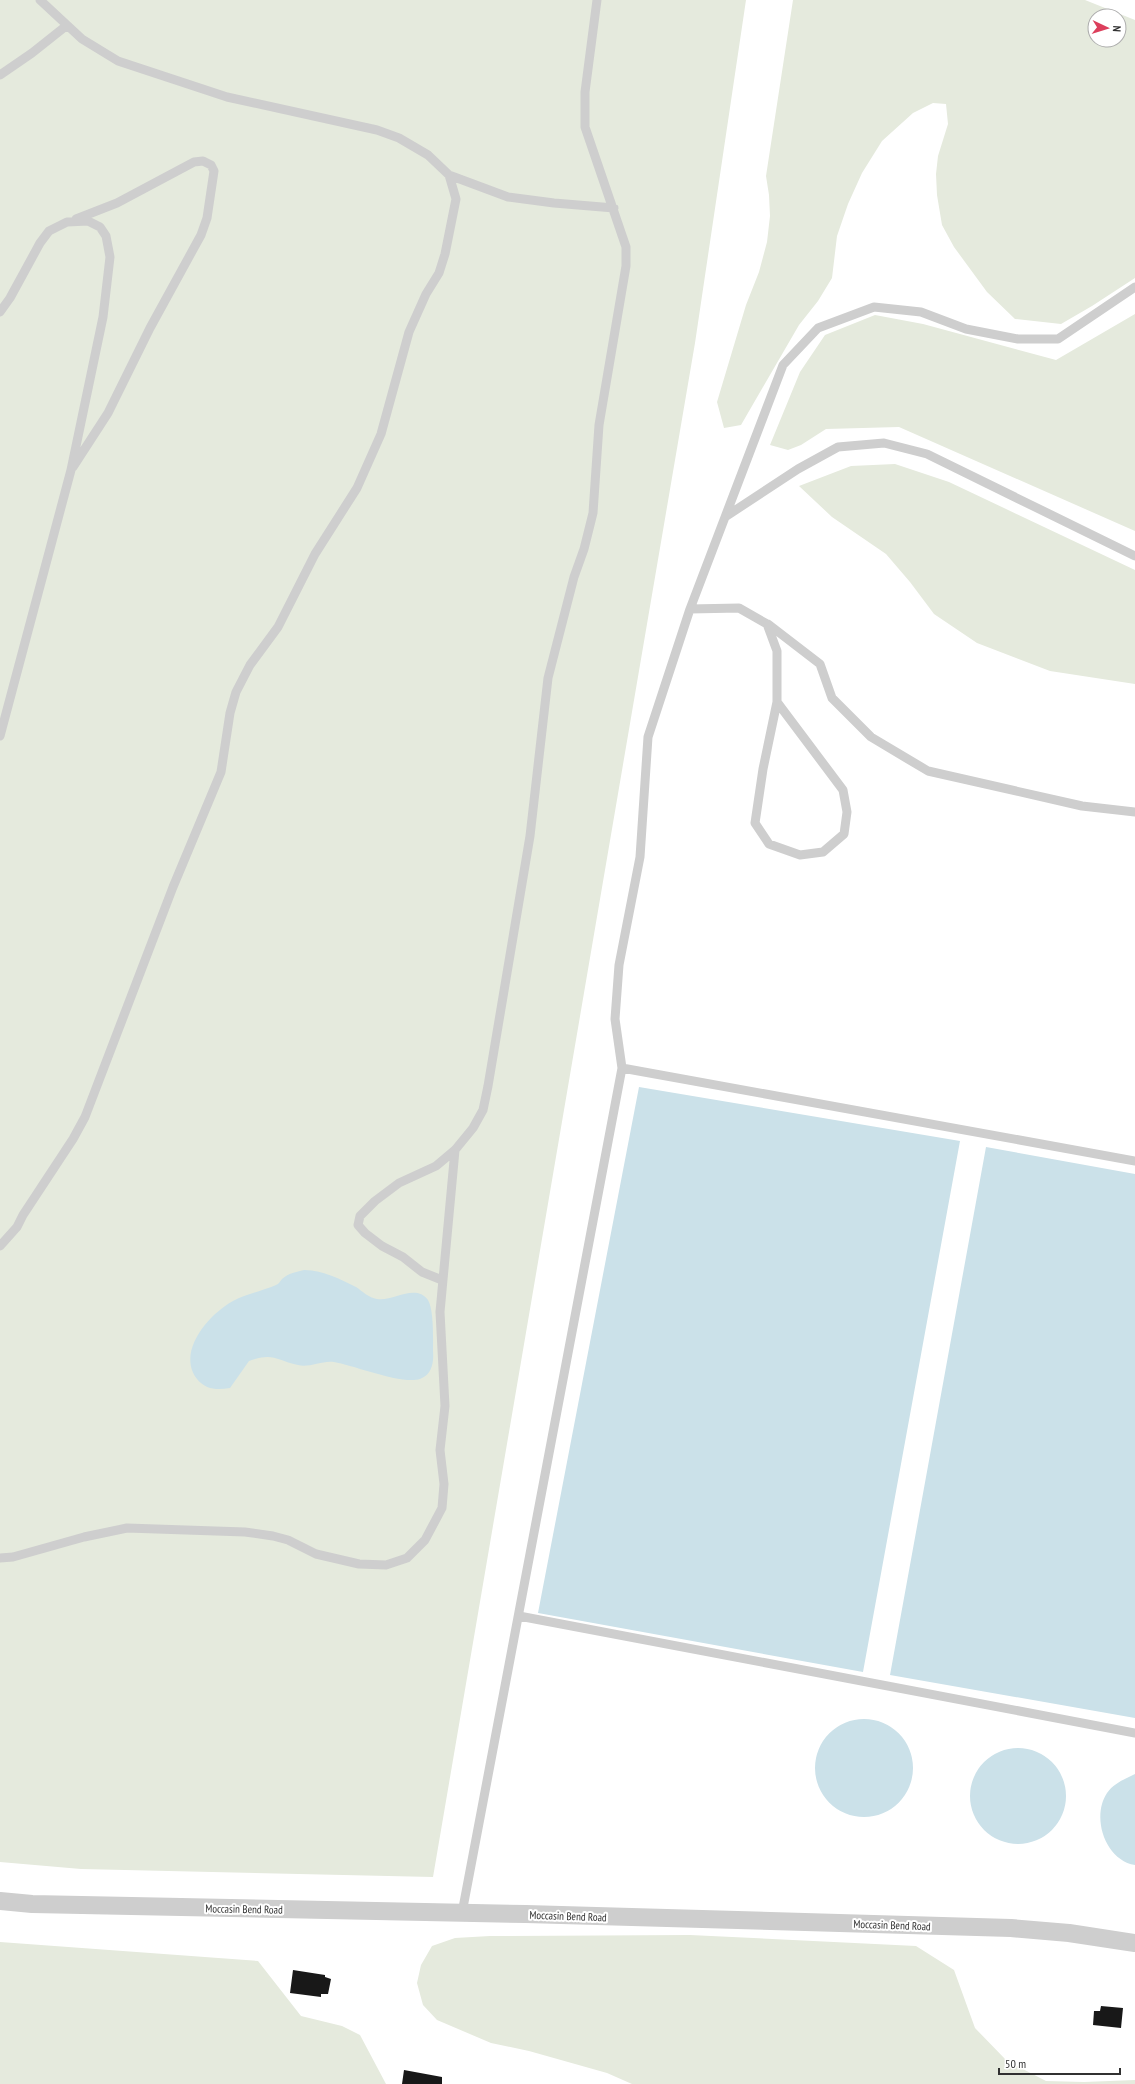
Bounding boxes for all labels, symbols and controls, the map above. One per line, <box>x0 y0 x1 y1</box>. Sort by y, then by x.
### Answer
north arrow <box>1087 8 1127 48</box>
text: N <box>1110 25 1124 32</box>
street label: Moccasin Bend Road <box>205 1901 283 1917</box>
street label: Moccasin Bend Road <box>529 1908 607 1924</box>
street label: Moccasin Bend Road <box>853 1917 931 1933</box>
scale bar <box>999 2050 1120 2076</box>
text: 50 m <box>1005 2056 1026 2071</box>

